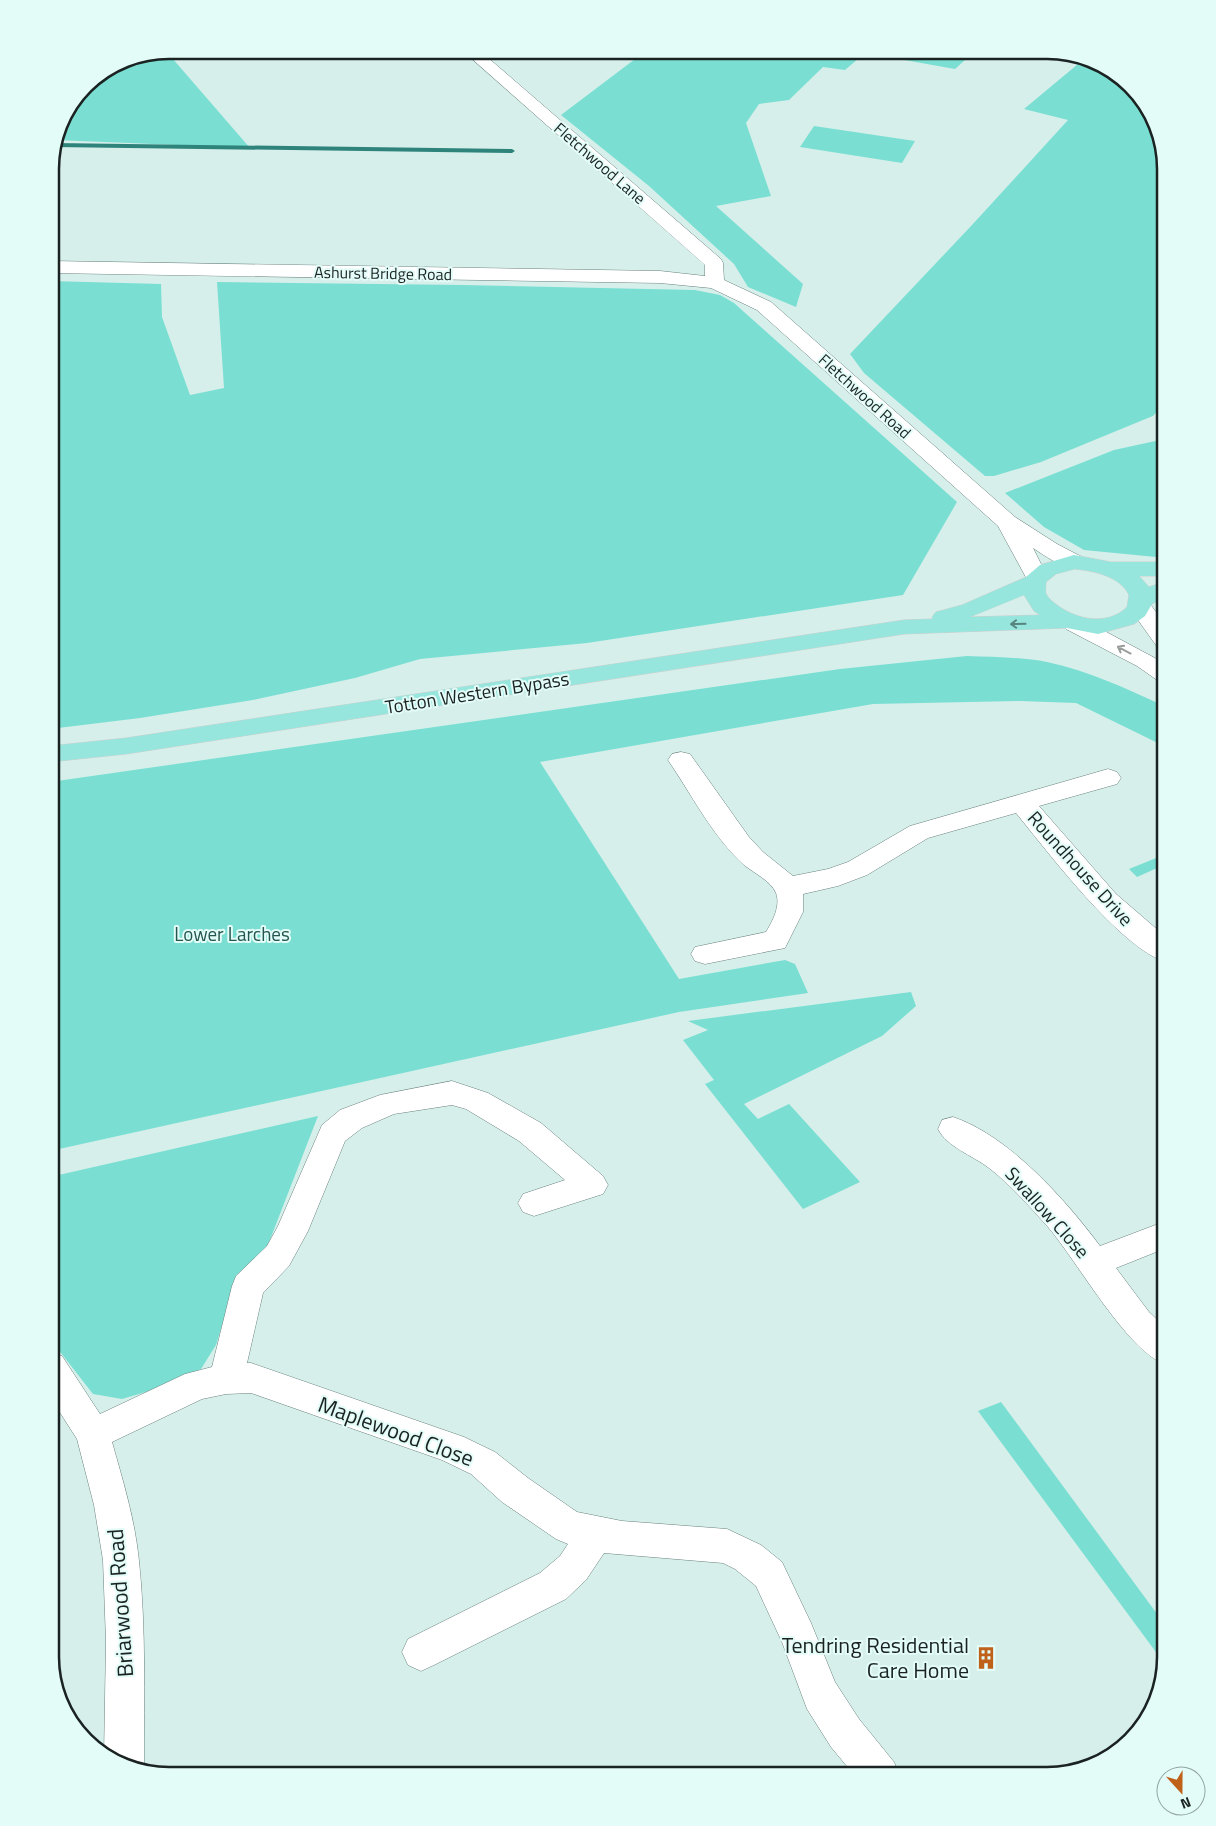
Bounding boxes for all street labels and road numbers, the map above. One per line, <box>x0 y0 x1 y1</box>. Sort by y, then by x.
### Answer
street label: Fletchwood Lane <box>549 116 651 210</box>
street label: Ashurst Bridge Road <box>314 260 452 286</box>
street label: Fletchwood Road <box>814 348 916 444</box>
street label: Totton Western Bypass <box>383 663 571 721</box>
street label: Roundhouse Drive <box>1021 804 1141 932</box>
street label: Swallow Close <box>999 1160 1097 1264</box>
street label: Maplewood Close <box>313 1387 479 1475</box>
street label: Briarwood Road <box>98 1528 142 1678</box>

